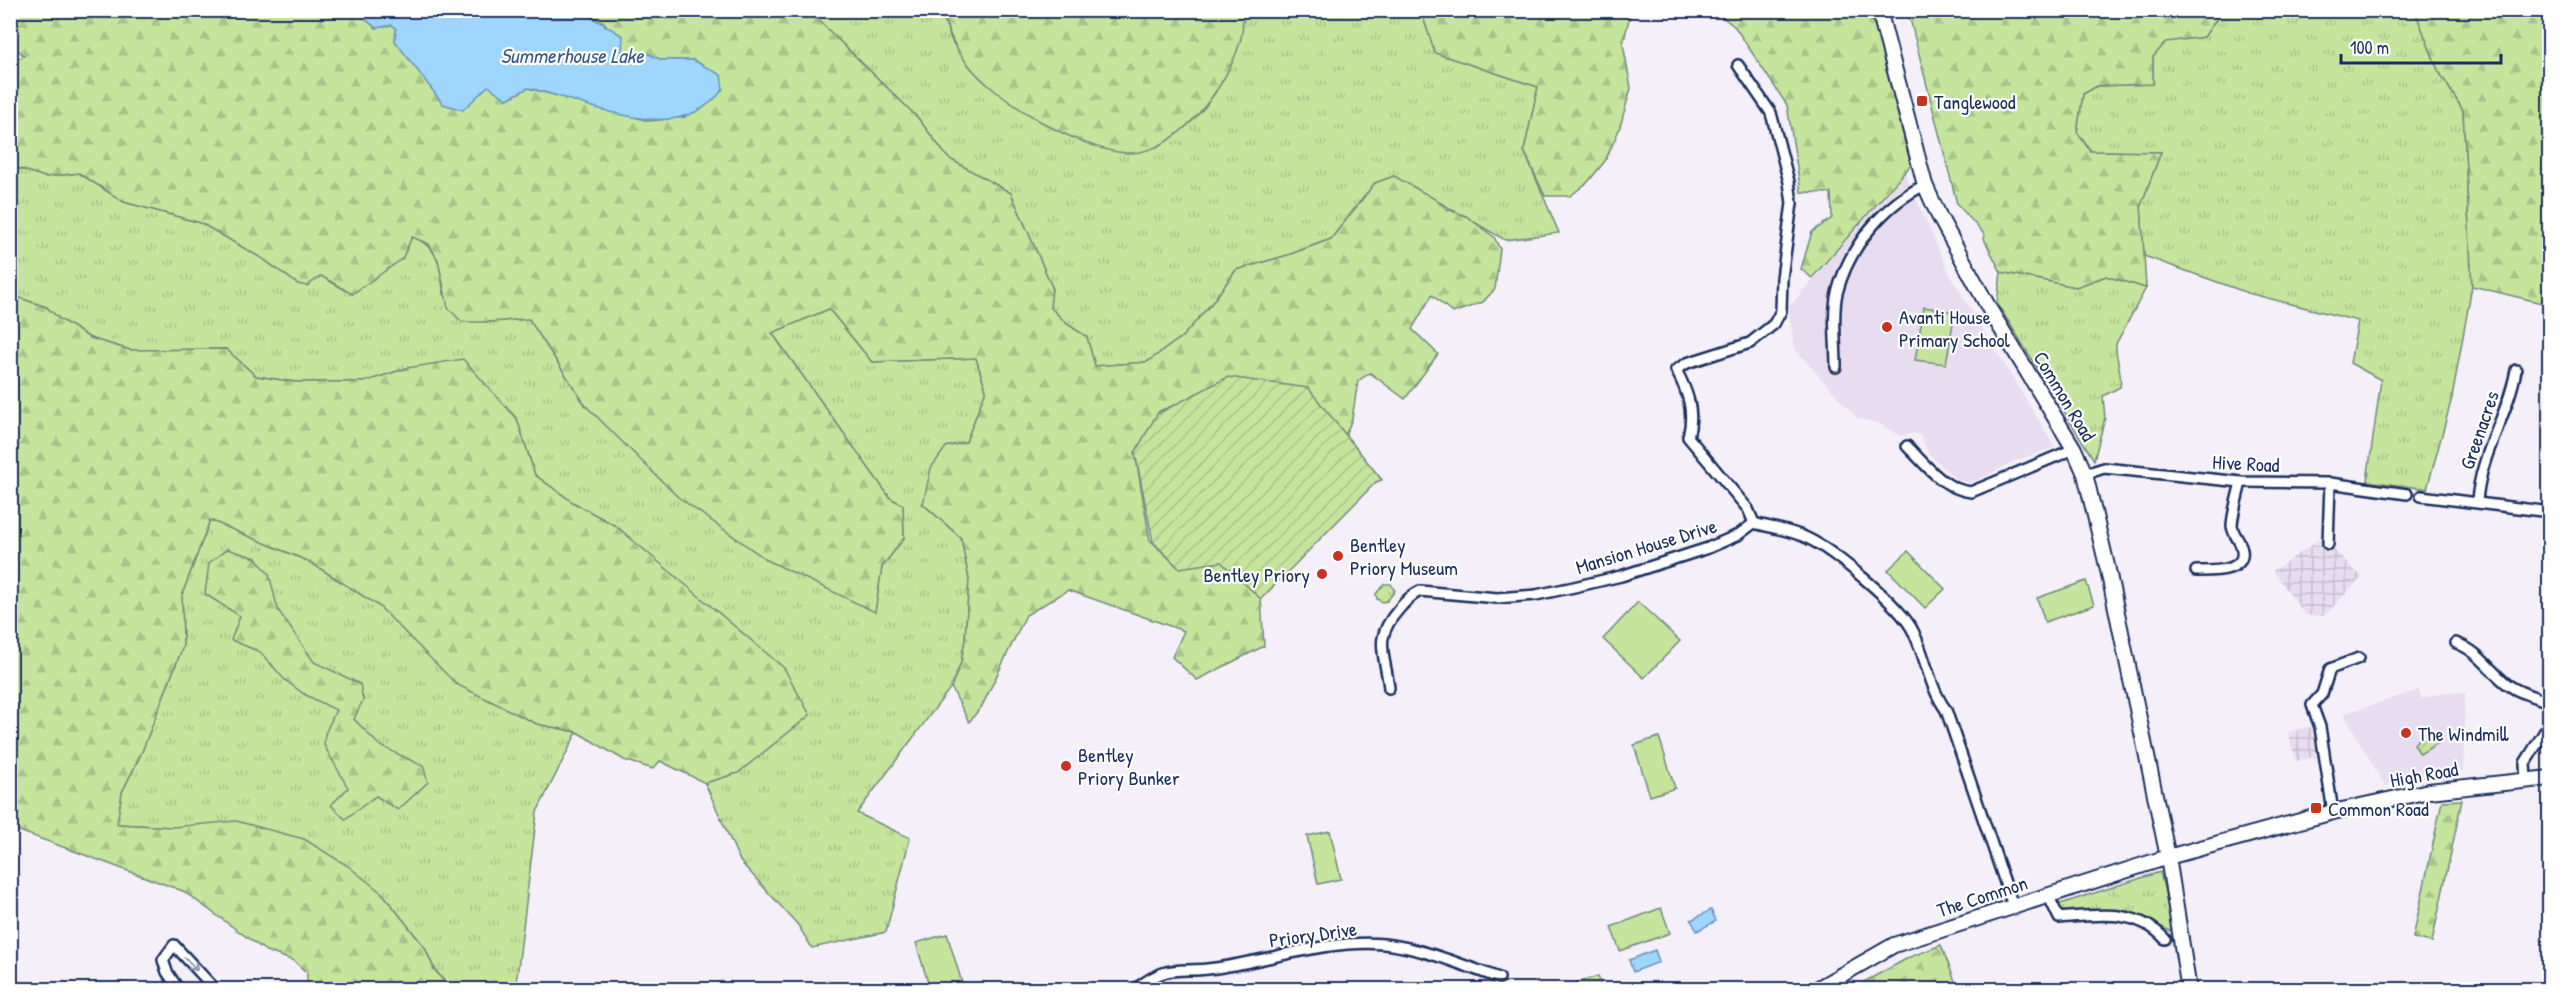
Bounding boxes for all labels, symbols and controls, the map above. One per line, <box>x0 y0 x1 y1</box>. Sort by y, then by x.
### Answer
scale bar <box>2341 27 2502 65</box>
text: 100 m <box>2350 35 2389 60</box>
water label: Summerhouse Lake <box>500 41 645 70</box>
place label: Tanglewood <box>1934 88 2016 115</box>
marker: Tanglewood <box>1915 94 1929 108</box>
place label: Avanti House Primary School <box>1899 303 2010 353</box>
marker: Avanti House Primary School <box>1880 320 1894 334</box>
street label: Common Road <box>2027 346 2103 446</box>
street label: Greenacres <box>2453 387 2505 473</box>
street label: Hive Road <box>2212 448 2280 478</box>
street label: Mansion House Drive <box>1572 512 1720 580</box>
place label: Bentley Priory Museum <box>1350 531 1458 581</box>
marker: Bentley Priory Museum <box>1331 549 1345 563</box>
place label: Bentley Priory <box>1204 561 1310 588</box>
marker: Bentley Priory <box>1315 567 1329 581</box>
place label: The Windmill <box>2418 720 2509 747</box>
marker: The Windmill <box>2399 726 2413 740</box>
place label: Bentley Priory Bunker <box>1078 741 1180 791</box>
street label: High Road <box>2388 755 2460 793</box>
marker: Bentley Priory Bunker <box>1059 759 1073 773</box>
place label: Common Road <box>2328 795 2429 822</box>
marker: Common Road <box>2309 801 2323 815</box>
street label: The Common <box>1933 869 2031 923</box>
street label: Priory Drive <box>1267 914 1359 954</box>
one-way arrow <box>184 956 199 971</box>

